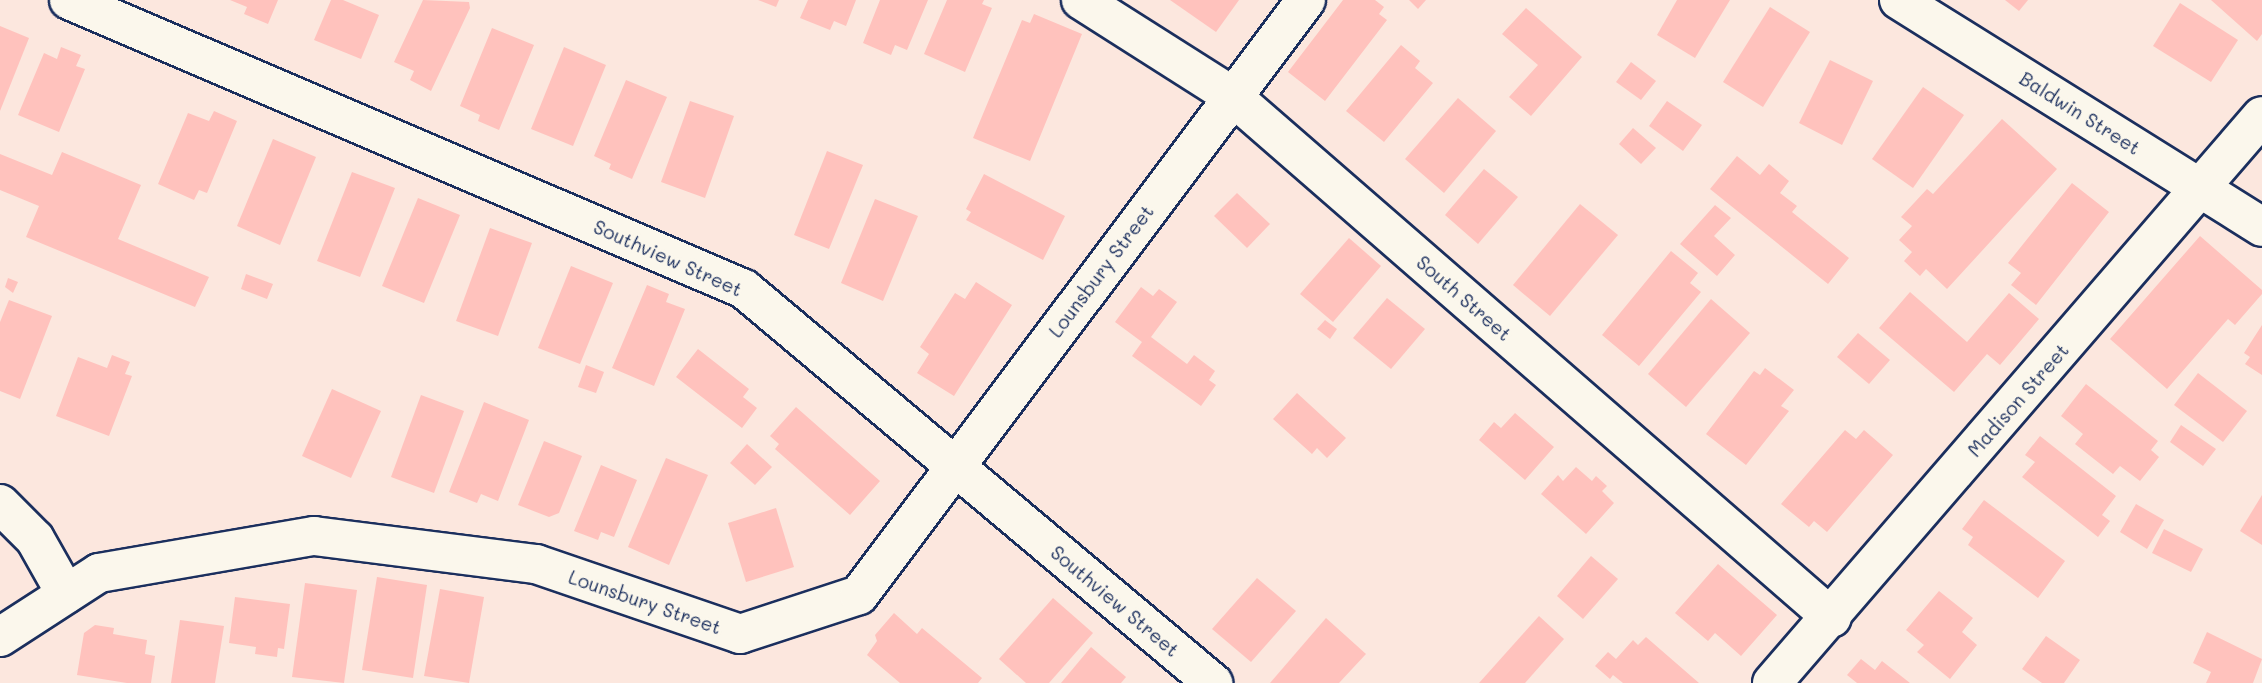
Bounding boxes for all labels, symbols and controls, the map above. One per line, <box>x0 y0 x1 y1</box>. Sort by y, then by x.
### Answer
street label: Baldwin Street <box>2015 67 2145 159</box>
street label: Lounsbury Street <box>1044 200 1158 342</box>
street label: Southview Street <box>590 215 746 301</box>
street label: South Street <box>1412 251 1516 345</box>
street label: Madison Street <box>1963 339 2073 461</box>
street label: Southview Street <box>1046 541 1184 661</box>
street label: Lounsbury Street <box>566 565 724 639</box>

